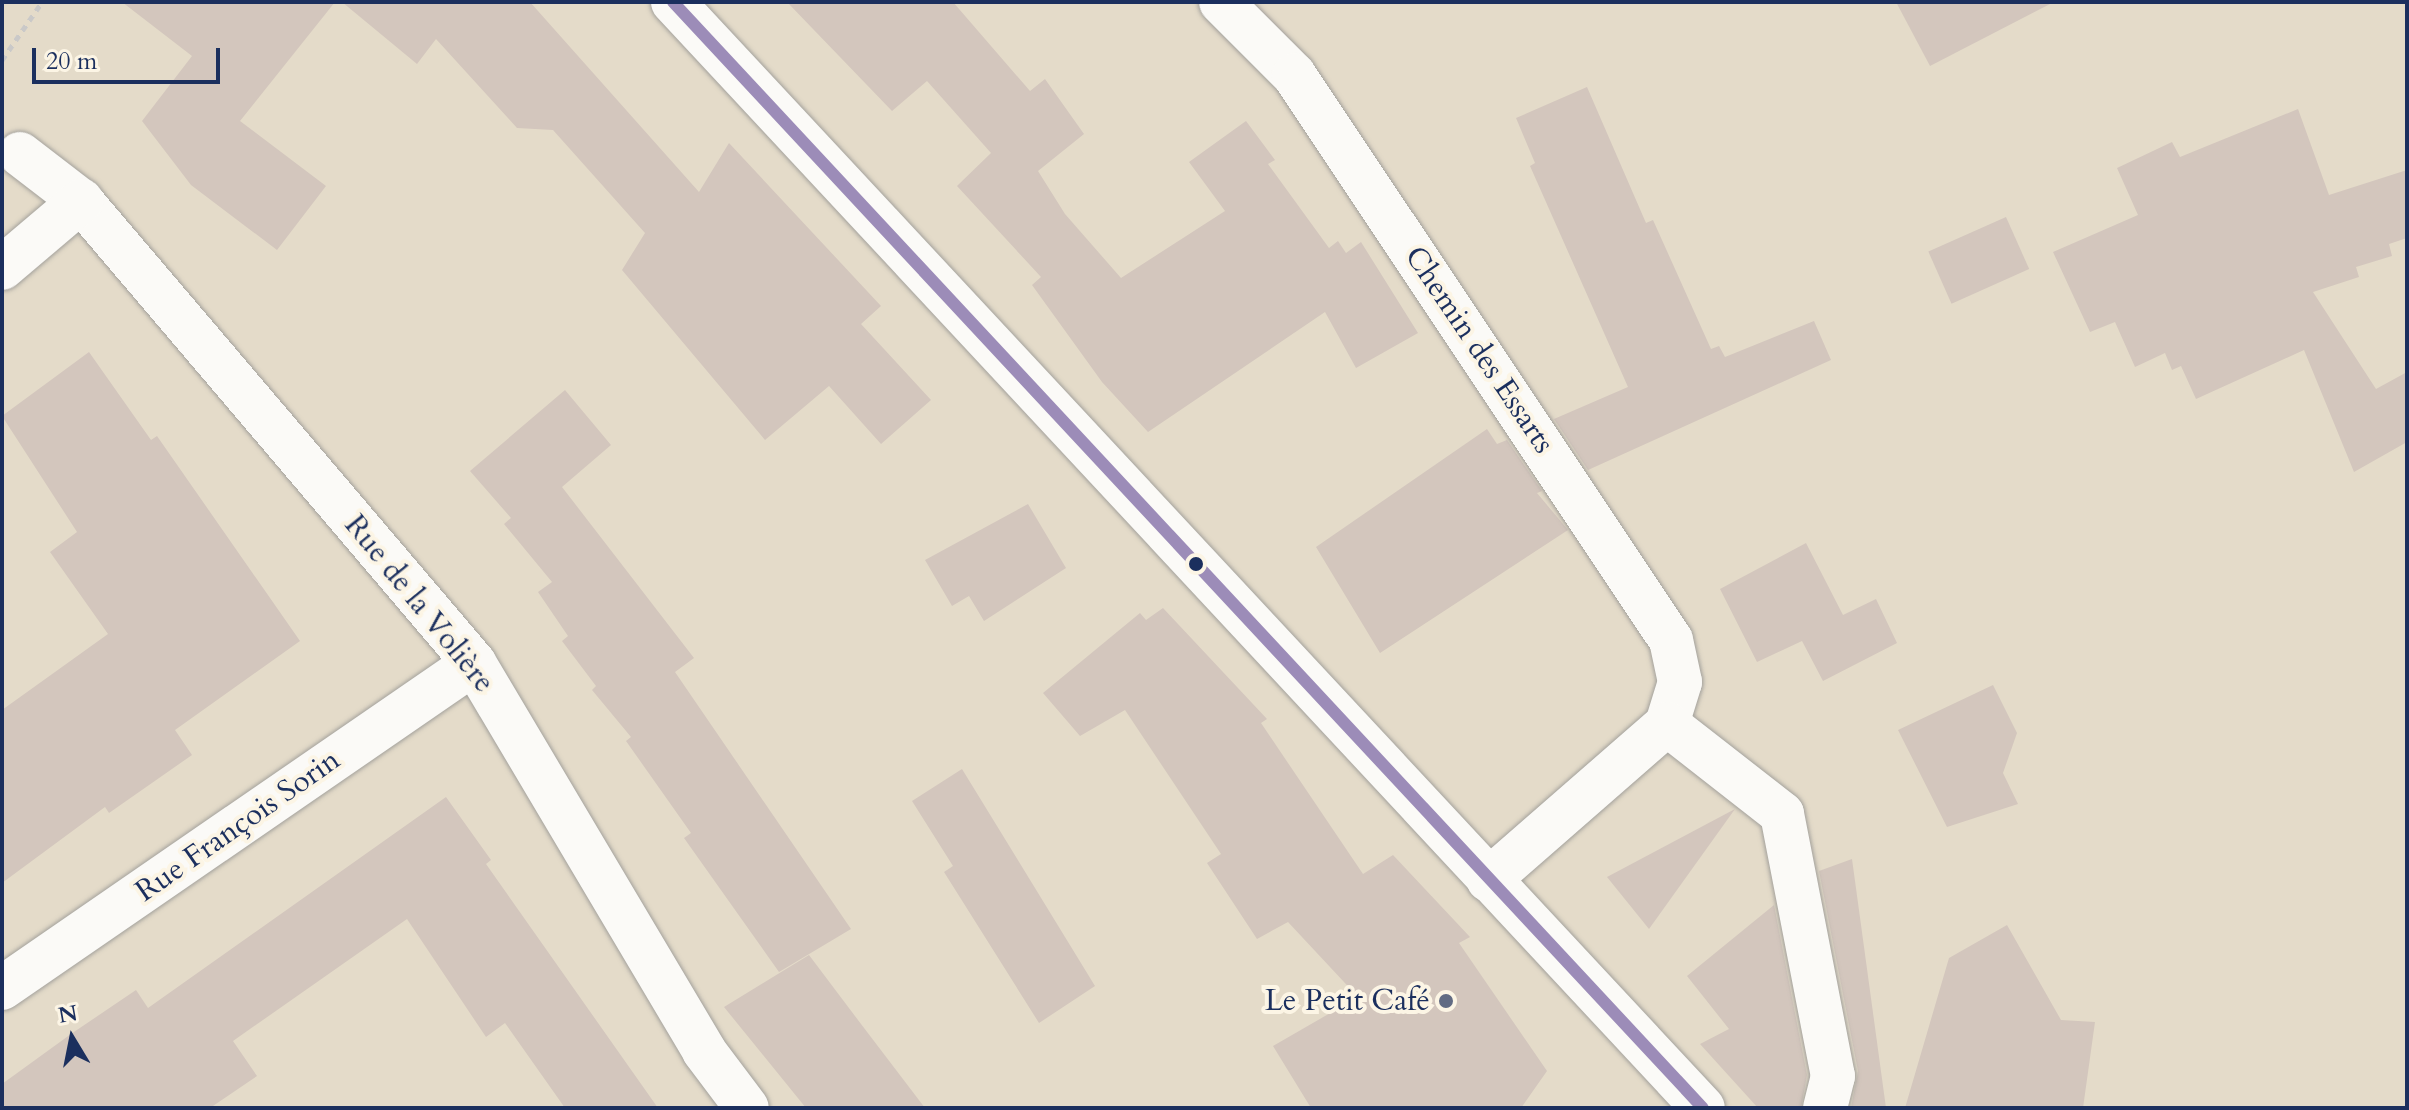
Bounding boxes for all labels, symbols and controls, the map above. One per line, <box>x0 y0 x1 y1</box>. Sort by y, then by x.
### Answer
scale bar <box>36 32 224 82</box>
text: 20 m <box>46 45 97 78</box>
street label: Chemin des Essarts <box>1397 240 1561 460</box>
street label: Rue de la Volière <box>336 508 502 700</box>
unlabelled marker <box>1188 556 1204 572</box>
street label: Rue François Sorin <box>129 742 347 910</box>
place label: Le Petit Café <box>1265 983 1430 1019</box>
marker: Le Petit Café <box>1437 992 1455 1010</box>
north arrow <box>32 998 112 1078</box>
text: N <box>56 998 80 1031</box>

